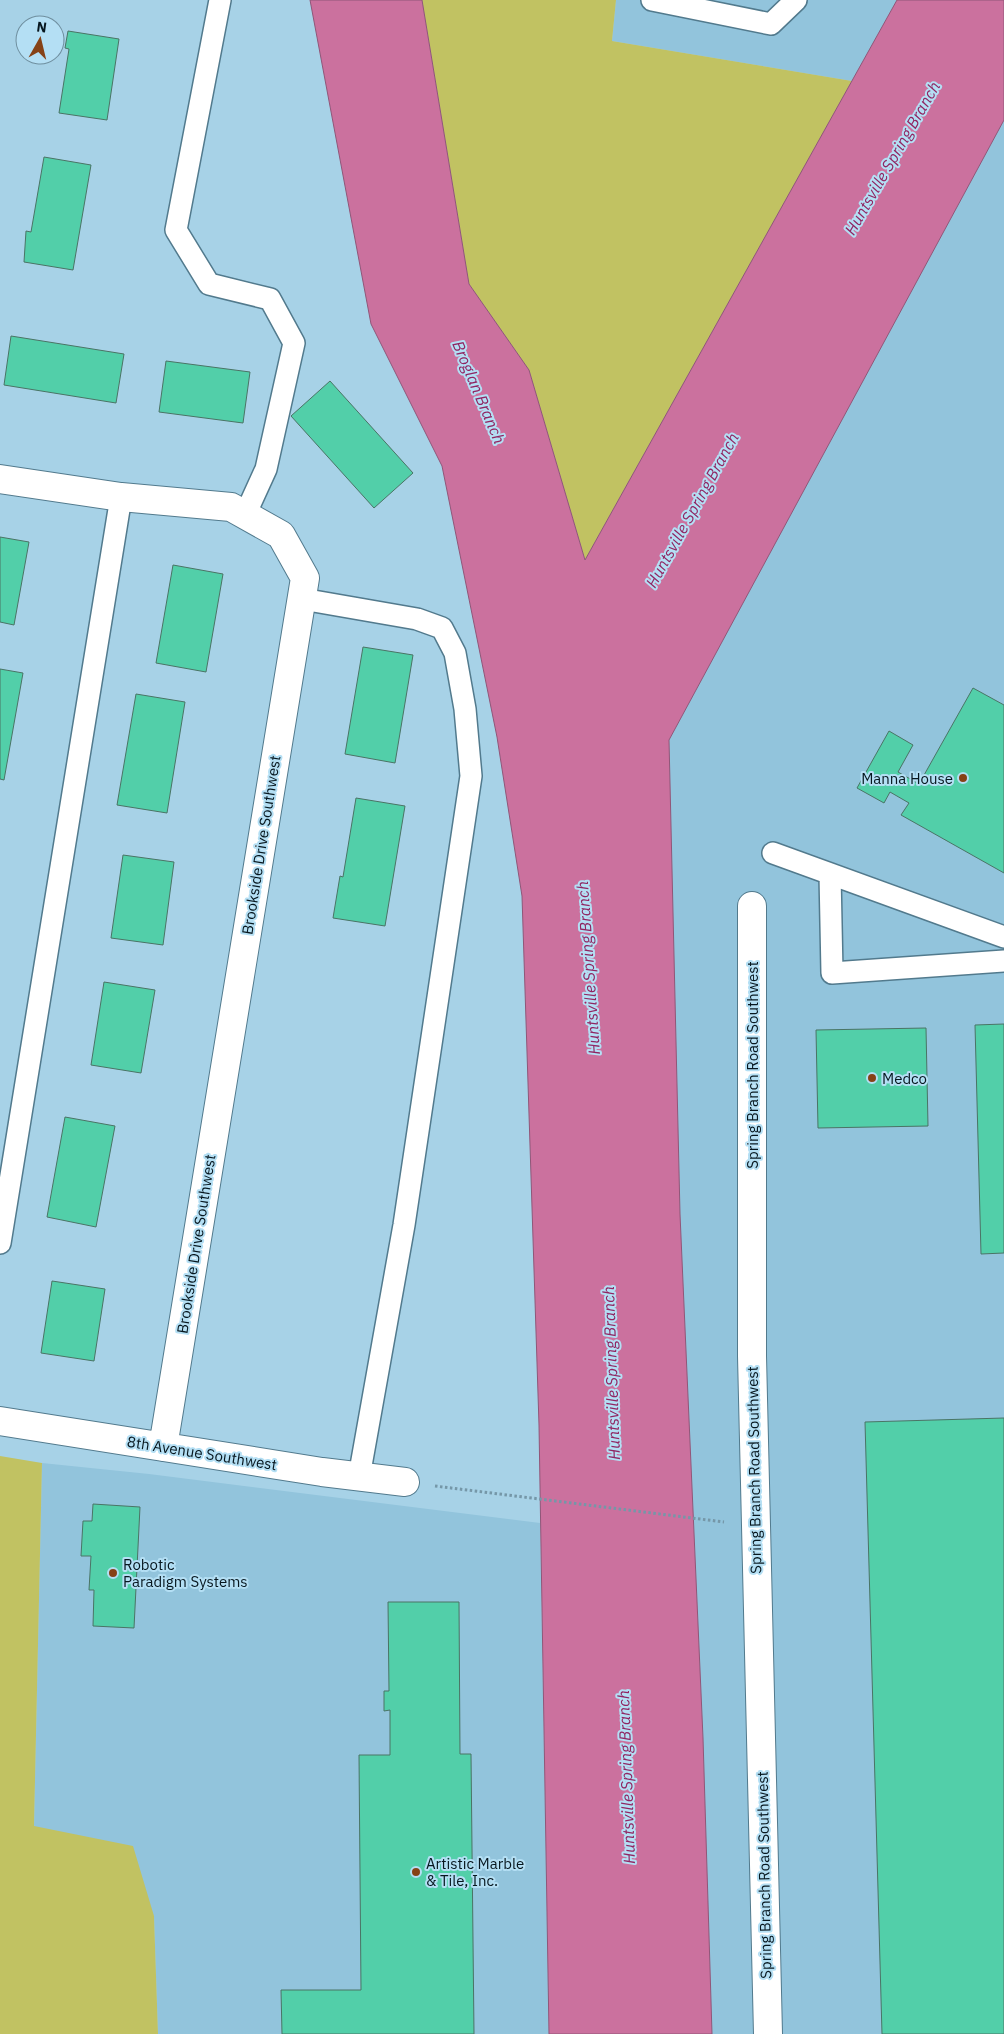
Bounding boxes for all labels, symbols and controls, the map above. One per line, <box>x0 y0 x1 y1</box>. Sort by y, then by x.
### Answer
north arrow <box>15 15 65 65</box>
text: N <box>36 18 48 37</box>
water label: Huntsville Spring Branch <box>840 78 944 238</box>
water label: Broglan Branch <box>448 337 510 447</box>
water label: Huntsville Spring Branch <box>641 429 743 591</box>
street label: Brookside Drive Southwest <box>237 754 285 936</box>
place label: Manna House <box>861 769 953 788</box>
marker: Manna House <box>957 772 969 784</box>
water label: Huntsville Spring Branch <box>572 881 604 1055</box>
street label: Spring Branch Road Southwest <box>743 961 762 1169</box>
place label: Medco <box>882 1069 927 1088</box>
marker: Medco <box>866 1072 878 1084</box>
street label: Brookside Drive Southwest <box>172 1153 220 1335</box>
water label: Huntsville Spring Branch <box>598 1286 624 1460</box>
street label: Spring Branch Road Southwest <box>743 1366 765 1574</box>
street label: 8th Avenue Southwest <box>126 1432 278 1474</box>
place label: Robotic Paradigm Systems <box>123 1555 248 1591</box>
marker: Robotic Paradigm Systems <box>107 1567 119 1579</box>
water label: Huntsville Spring Branch <box>613 1690 639 1864</box>
street label: Spring Branch Road Southwest <box>753 1771 775 1979</box>
place label: Artistic Marble & Tile, Inc. <box>426 1854 524 1890</box>
marker: Artistic Marble & Tile, Inc. <box>410 1866 422 1878</box>

